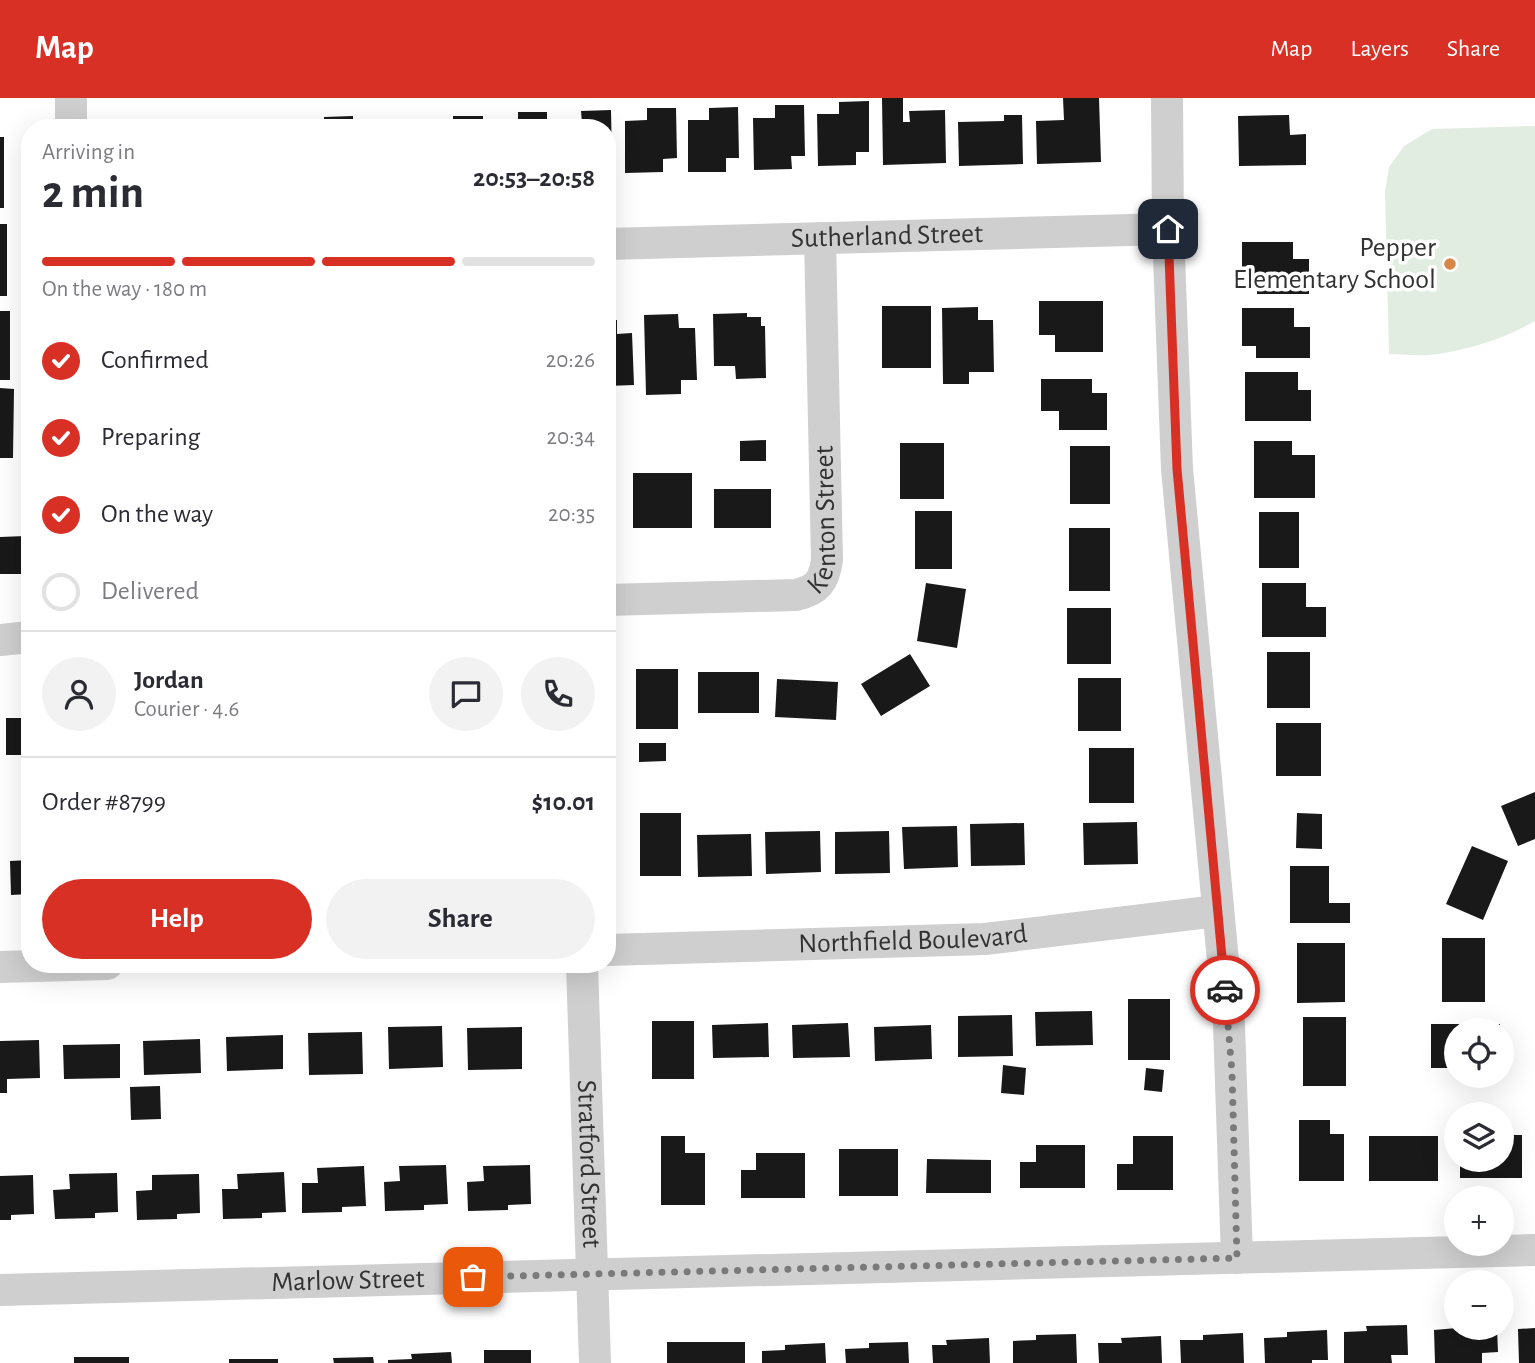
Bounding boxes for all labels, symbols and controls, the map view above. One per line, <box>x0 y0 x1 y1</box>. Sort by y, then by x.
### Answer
text: Map <box>35 32 94 65</box>
text: Map <box>1270 37 1312 61</box>
text: Layers <box>1350 37 1409 61</box>
text: Share <box>1447 37 1500 61</box>
text: Arriving in <box>42 141 135 164</box>
text: 20:53–20:58 <box>473 165 595 191</box>
text: 2 min <box>42 170 144 216</box>
pin <box>1138 199 1198 259</box>
icon: home <box>1149 210 1187 248</box>
street label: Sutherland Street <box>790 220 983 253</box>
place label: Pepper Elementary School <box>1233 234 1436 294</box>
marker: Pepper Elementary School <box>1442 256 1458 272</box>
text: On the way · 180 m <box>42 278 207 301</box>
icon: check <box>42 342 80 380</box>
text: Confirmed <box>101 347 209 373</box>
text: 20:26 <box>546 349 595 372</box>
icon: check <box>42 419 80 457</box>
text: Preparing <box>101 424 200 450</box>
text: 20:34 <box>547 426 595 449</box>
street label: Kenton Street <box>802 445 841 600</box>
icon: check <box>42 496 80 534</box>
text: On the way <box>101 501 213 527</box>
text: 20:35 <box>548 503 595 526</box>
text: Delivered <box>101 578 199 604</box>
button: person <box>42 657 116 731</box>
button: chat <box>429 657 503 731</box>
button: phone <box>521 657 595 731</box>
text: Jordan <box>134 667 204 693</box>
text: Courier · 4.6 <box>134 698 239 721</box>
text: Order #8799 <box>42 789 166 815</box>
text: $10.01 <box>532 789 595 815</box>
button: Help <box>42 879 312 959</box>
button: Share <box>326 879 595 959</box>
street label: Northfield Boulevard <box>798 920 1029 958</box>
courier <box>1190 955 1260 1025</box>
icon: car <box>1206 971 1244 1009</box>
map controls <box>1444 1018 1514 1340</box>
button: locate <box>1444 1018 1514 1088</box>
street label: Stratford Street <box>572 1079 605 1249</box>
button: layers <box>1444 1102 1514 1172</box>
button: + <box>1444 1186 1514 1256</box>
pin <box>443 1247 503 1307</box>
icon: bag <box>454 1258 492 1296</box>
street label: Marlow Street <box>271 1265 425 1297</box>
button: − <box>1444 1270 1514 1340</box>

